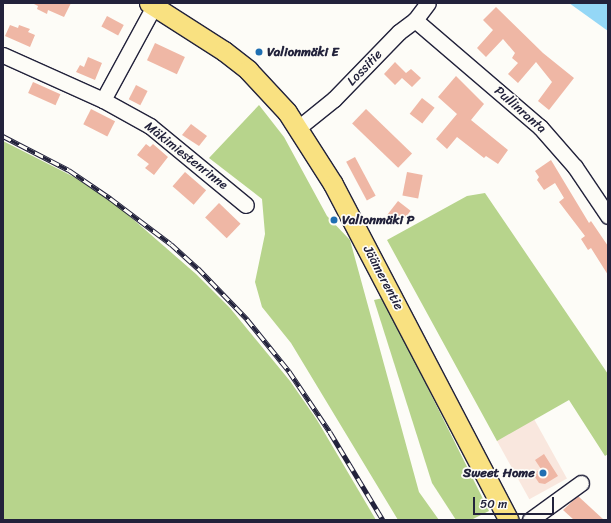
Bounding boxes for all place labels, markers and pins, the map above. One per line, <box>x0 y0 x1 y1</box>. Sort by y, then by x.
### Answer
place label: Valionmäki E <box>267 44 339 60</box>
marker: Valionmäki E <box>254 47 264 57</box>
place label: Valionmäki P <box>342 212 414 228</box>
marker: Valionmäki P <box>329 215 339 225</box>
place label: Sweet Home <box>463 465 535 481</box>
marker: Sweet Home <box>538 468 548 478</box>

